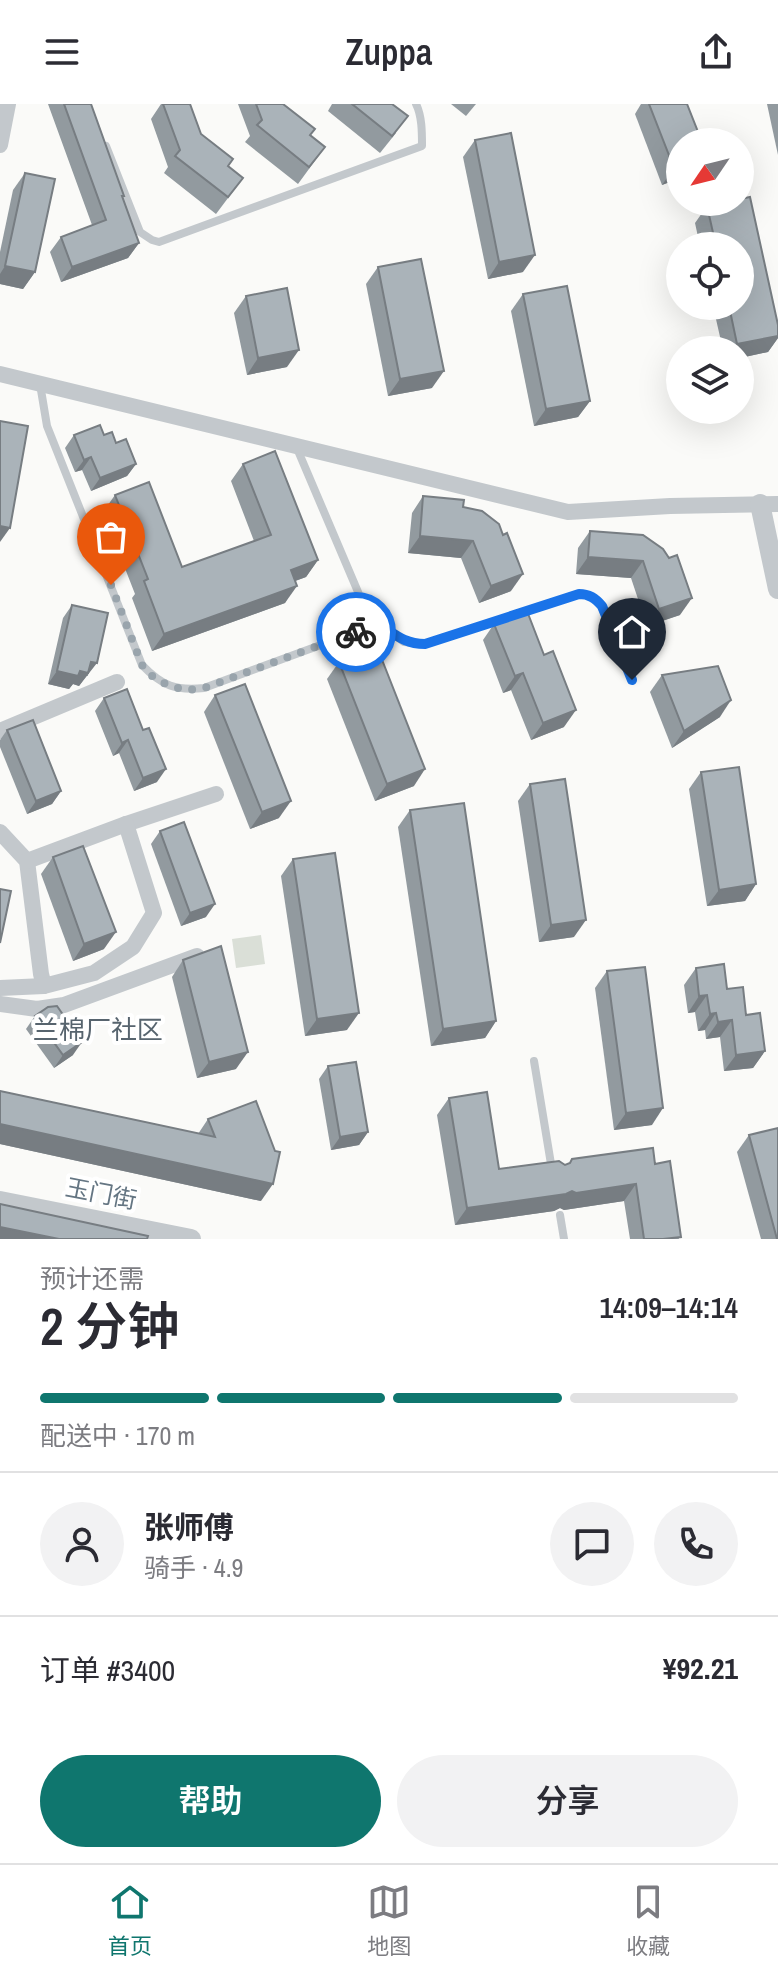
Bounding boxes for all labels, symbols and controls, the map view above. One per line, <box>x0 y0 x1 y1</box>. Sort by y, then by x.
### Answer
text: Zuppa <box>346 28 432 76</box>
icon: menu <box>40 30 84 74</box>
icon: share <box>694 30 738 74</box>
north arrow <box>666 128 754 216</box>
map controls <box>666 128 754 424</box>
button: locate <box>666 232 754 320</box>
button: layers <box>666 336 754 424</box>
pin <box>77 503 145 585</box>
icon: bag <box>89 515 133 559</box>
courier <box>316 592 396 672</box>
pin <box>598 598 666 680</box>
icon: bike <box>334 610 378 654</box>
icon: home <box>610 610 654 654</box>
district label: 兰棉厂社区 <box>33 1012 163 1047</box>
street label: 玉门街 <box>63 1170 140 1216</box>
text: 预计还需 <box>40 1261 144 1296</box>
text: 14:09–14:14 <box>599 1287 738 1327</box>
text: 2 分钟 <box>40 1291 180 1361</box>
text: 配送中 · 170 m <box>40 1418 195 1453</box>
button: person <box>40 1502 124 1586</box>
button: chat <box>550 1502 634 1586</box>
button: phone <box>654 1502 738 1586</box>
text: 张师傅 <box>144 1507 234 1547</box>
text: 骑手 · 4.9 <box>144 1550 243 1585</box>
text: ¥92.21 <box>663 1648 738 1688</box>
text: 订单 #3400 <box>40 1650 175 1690</box>
button: 帮助 <box>40 1755 381 1847</box>
button: 分享 <box>397 1755 738 1847</box>
tab: 首页 <box>108 1880 152 1961</box>
tab: 地图 <box>367 1880 411 1961</box>
tab: 收藏 <box>626 1880 670 1961</box>

